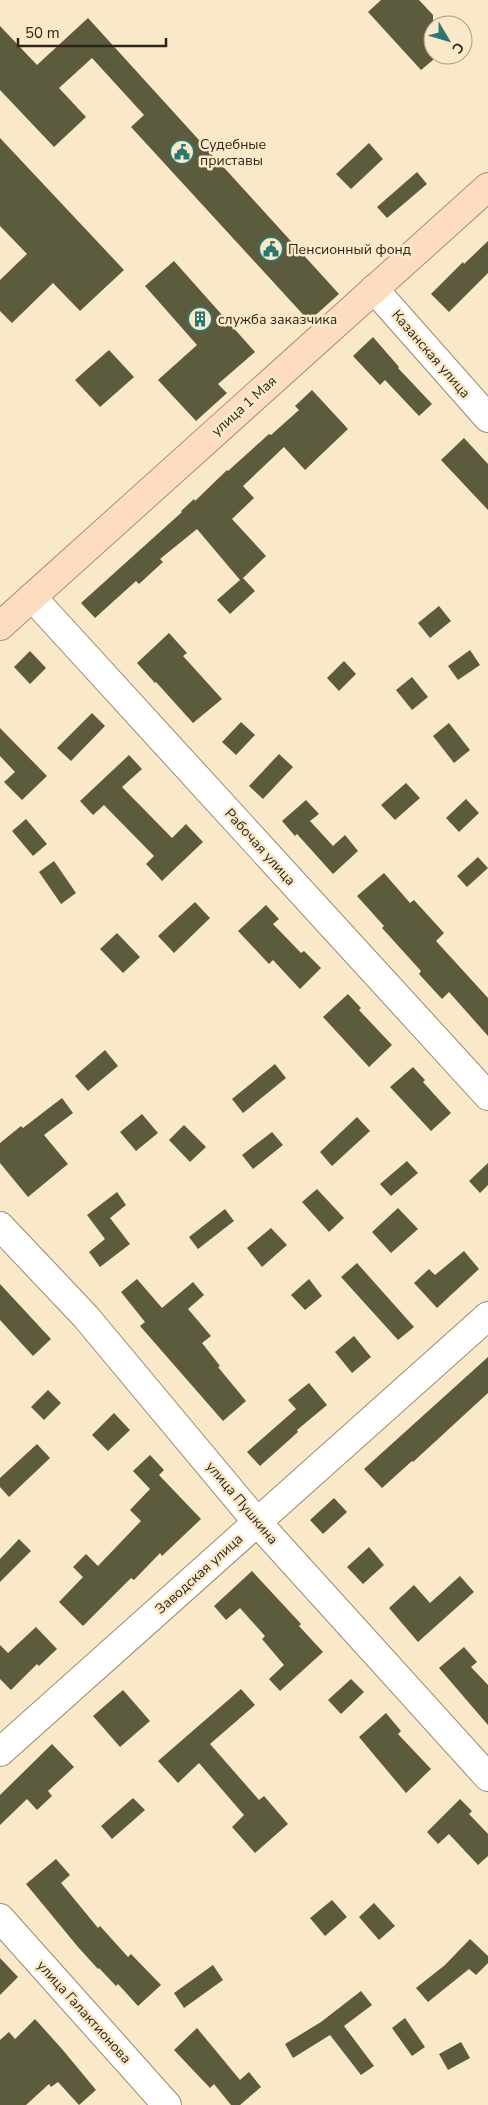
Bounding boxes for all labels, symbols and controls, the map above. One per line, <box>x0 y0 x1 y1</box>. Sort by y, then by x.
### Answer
scale bar <box>18 15 165 47</box>
north arrow <box>423 15 473 65</box>
text: 50 m <box>25 23 60 43</box>
text: С <box>447 38 468 58</box>
place label: Судебные приставы <box>200 135 266 170</box>
public building icon: Судебные приставы <box>169 139 195 165</box>
public building icon: Пенсионный фонд <box>258 236 284 262</box>
place label: Пенсионный фонд <box>288 240 411 259</box>
building icon: служба заказчика <box>187 306 213 332</box>
street label: Казанская улица <box>387 306 475 402</box>
place label: служба заказчика <box>218 310 337 329</box>
street label: улица 1 Мая <box>207 372 281 440</box>
street label: Рабочая улица <box>220 804 300 890</box>
street label: улица Пушкина <box>202 1457 282 1549</box>
street label: Заводская улица <box>151 1529 247 1619</box>
street label: улица Галактионова <box>33 1956 135 2068</box>

